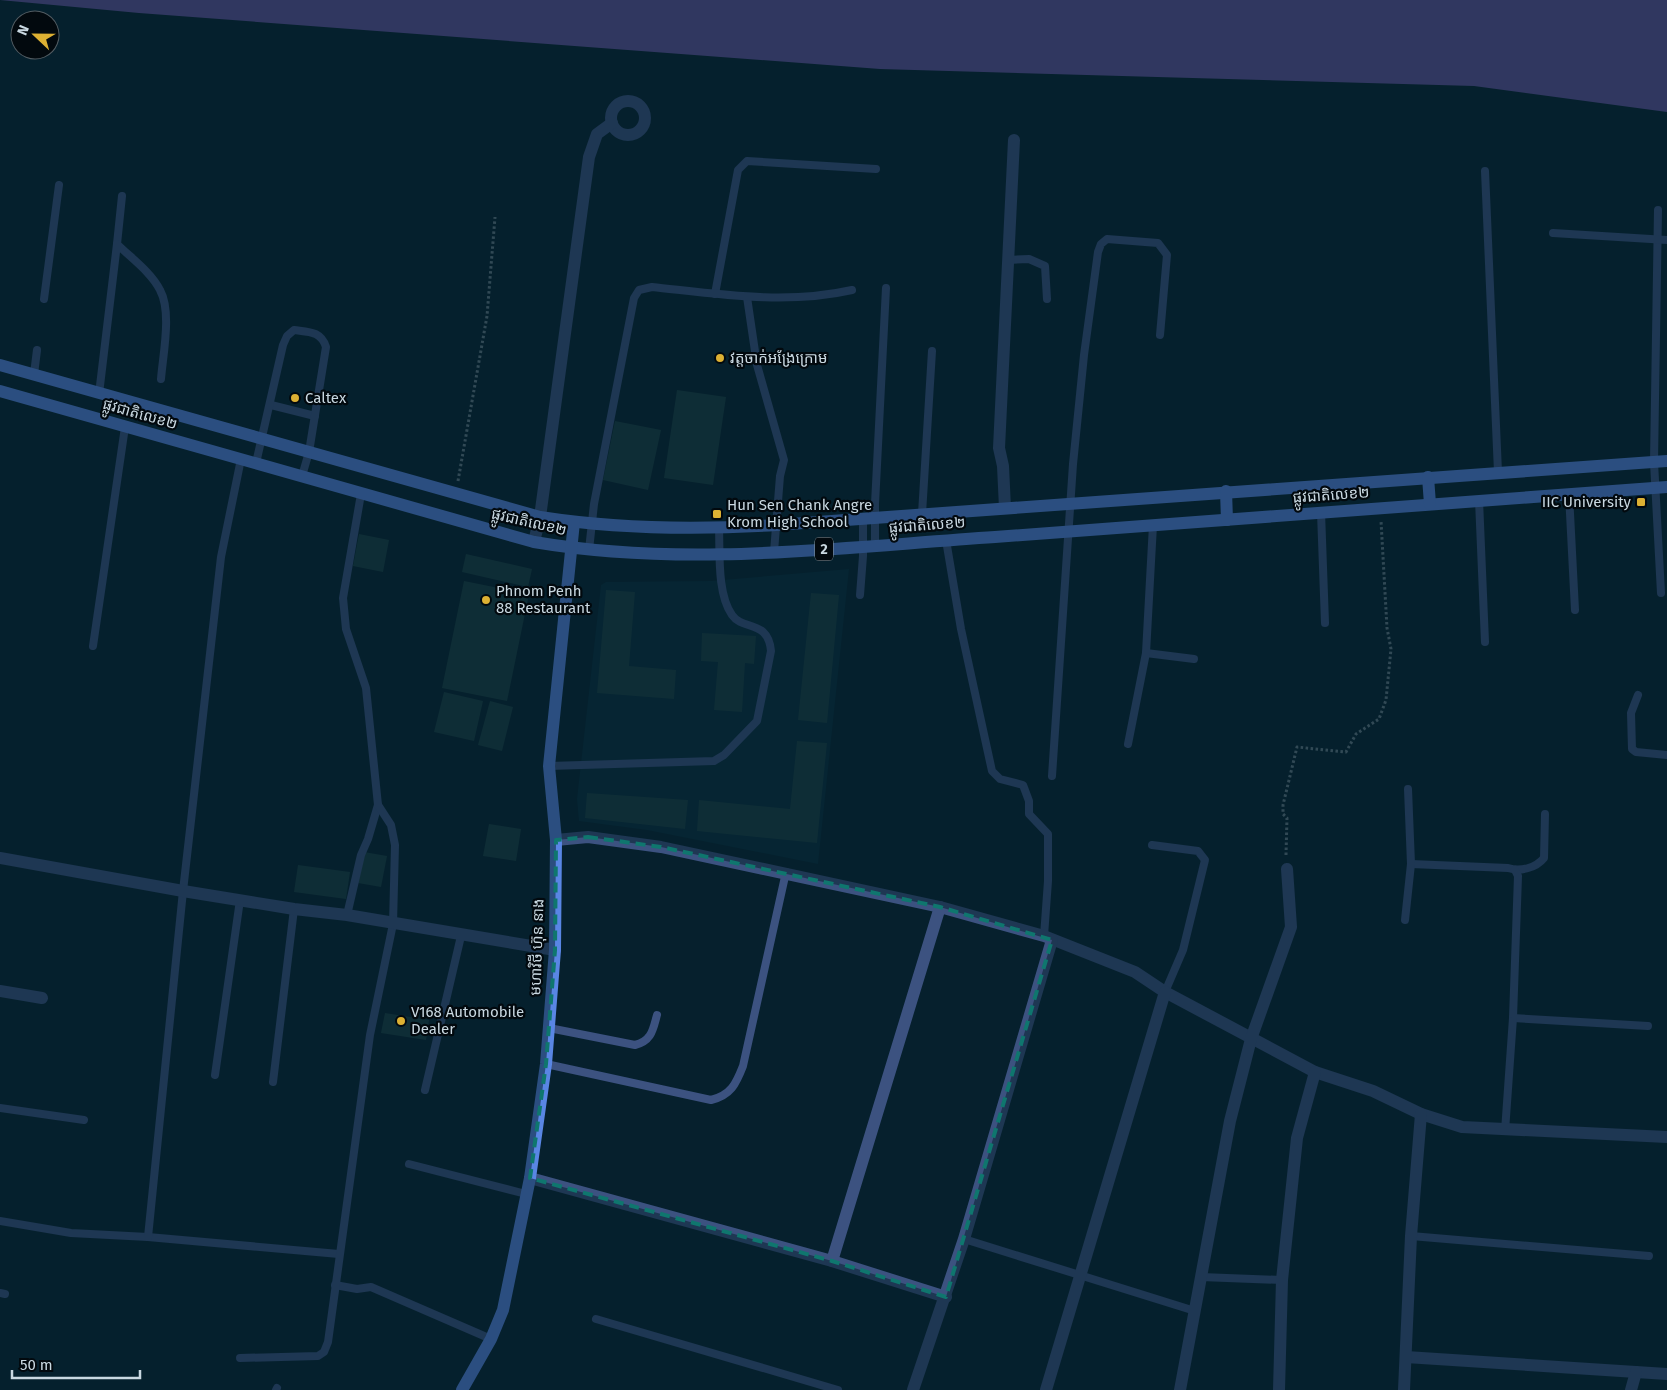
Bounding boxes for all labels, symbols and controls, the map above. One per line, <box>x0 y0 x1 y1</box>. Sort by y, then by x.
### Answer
north arrow <box>10 10 60 60</box>
text: N <box>14 23 33 38</box>
place label: វត្តចាក់អង្រែក្រោម <box>730 349 828 367</box>
marker: វត្តចាក់អង្រែក្រោម <box>714 352 726 364</box>
place label: Caltex <box>305 389 347 407</box>
marker: Caltex <box>289 392 301 404</box>
street label: ផ្លូវជាតិលេខ២ <box>99 395 179 438</box>
street label: ផ្លូវជាតិលេខ២ <box>1292 483 1370 511</box>
place label: IIC University <box>1542 493 1632 511</box>
place label: Hun Sen Chank Angre Krom High School <box>727 496 872 531</box>
marker: IIC University <box>1635 496 1647 508</box>
street label: ផ្លូវជាតិលេខ២ <box>489 505 568 544</box>
marker: Hun Sen Chank Angre Krom High School <box>711 508 723 520</box>
street label: ផ្លូវជាតិលេខ២ <box>888 513 966 541</box>
road number: 2 <box>815 538 833 560</box>
place label: Phnom Penh 88 Restaurant <box>496 582 591 617</box>
marker: Phnom Penh 88 Restaurant <box>480 594 492 606</box>
street label: មហាវិថី ហ៊ុន នាង <box>526 898 548 996</box>
place label: V168 Automobile Dealer <box>411 1003 524 1038</box>
marker: V168 Automobile Dealer <box>395 1015 407 1027</box>
scale bar <box>12 1348 140 1380</box>
text: 50 m <box>20 1356 53 1374</box>

